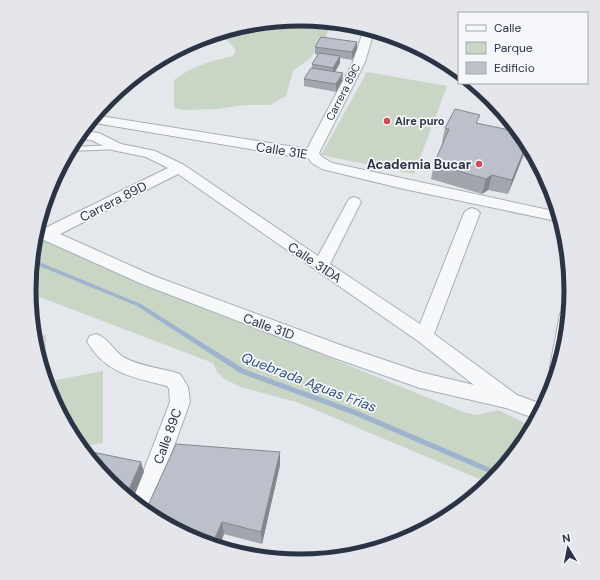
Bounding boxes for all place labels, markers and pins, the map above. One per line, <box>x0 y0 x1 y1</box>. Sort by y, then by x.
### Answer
place label: Aire puro <box>395 114 445 128</box>
marker: Aire puro <box>382 116 392 126</box>
place label: Academia Bucar <box>367 156 472 173</box>
marker: Academia Bucar <box>474 159 484 169</box>

